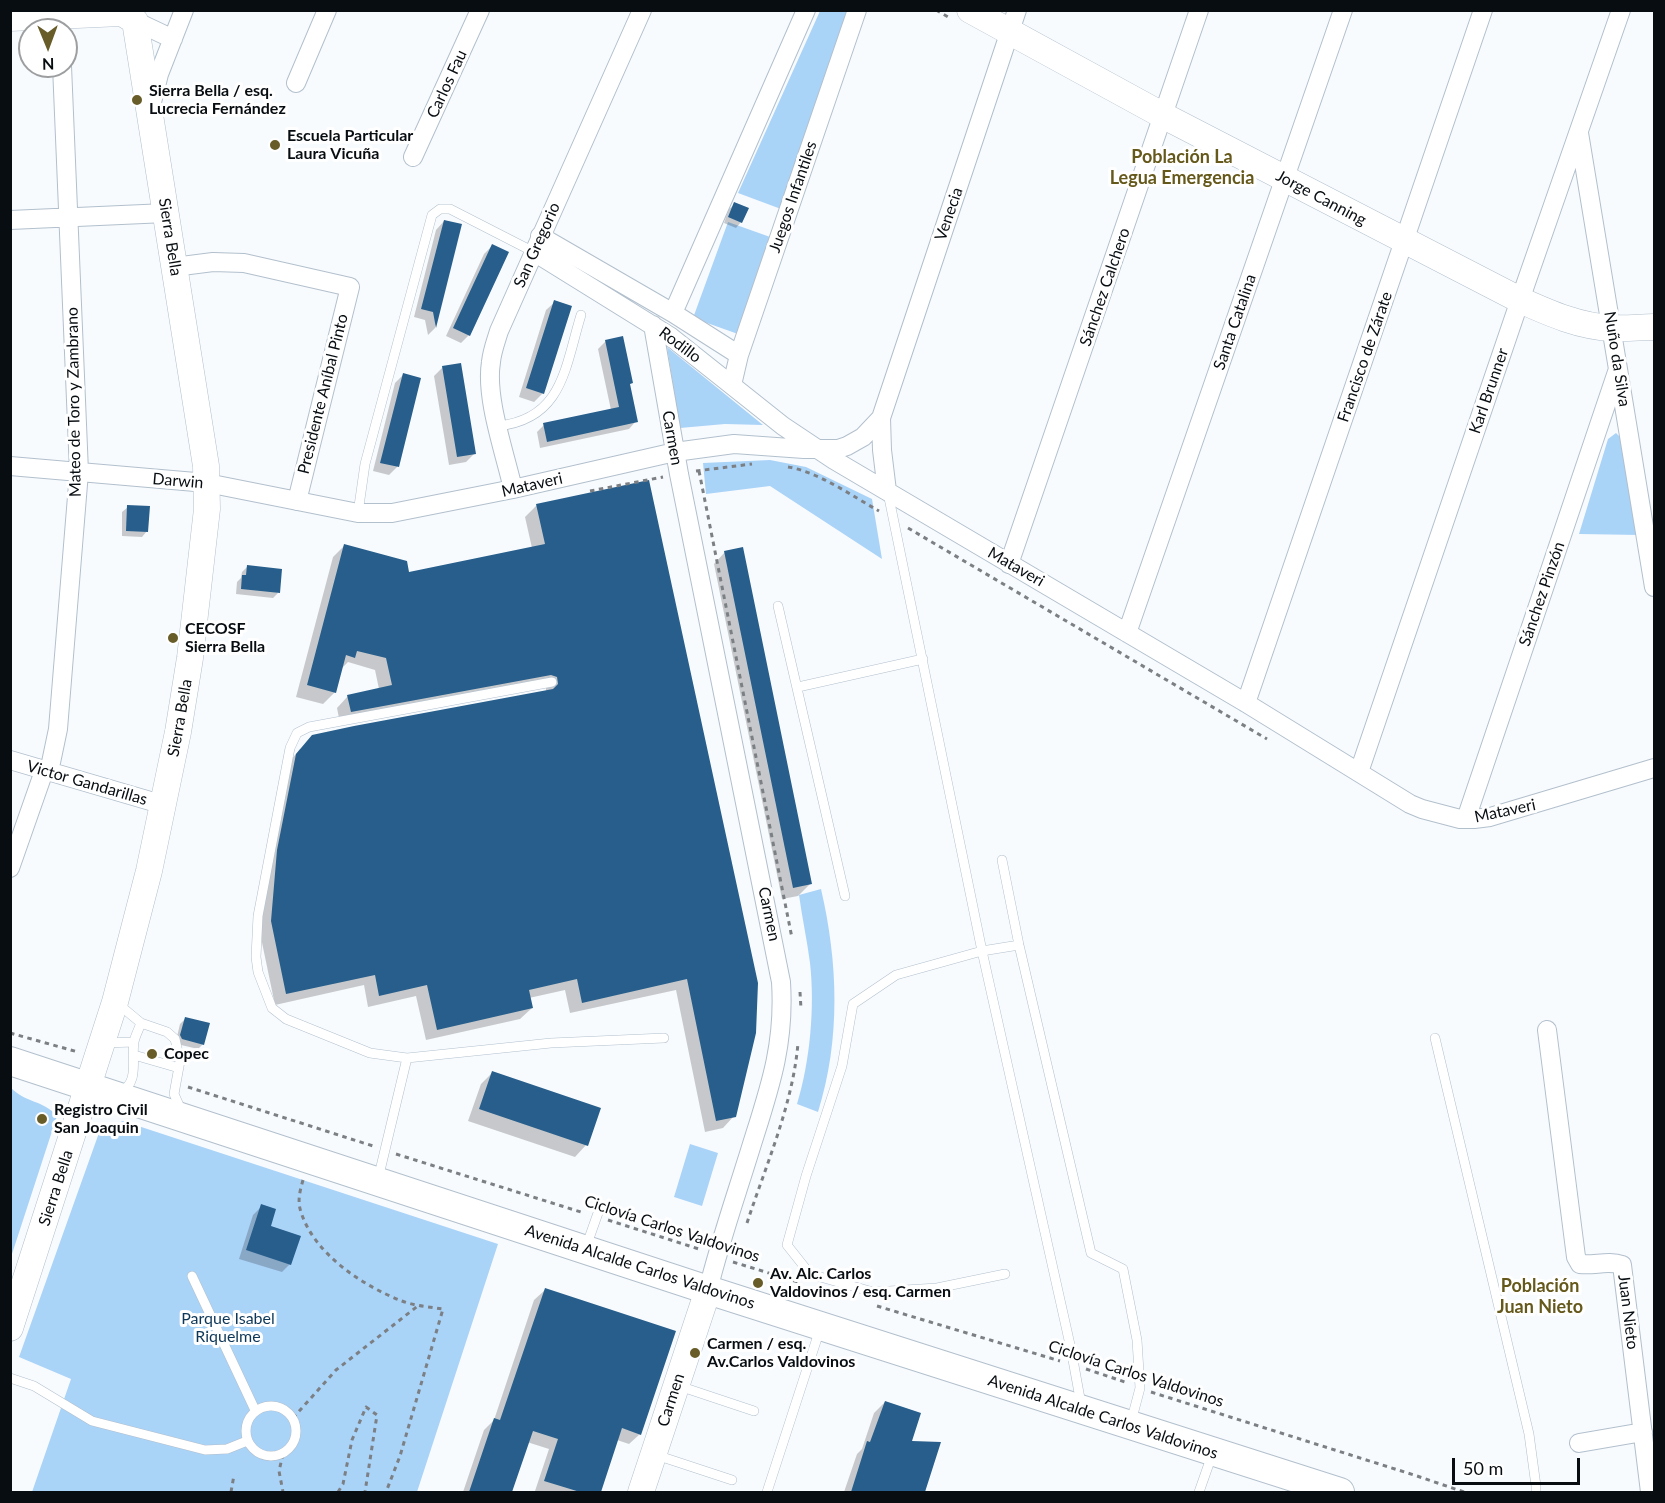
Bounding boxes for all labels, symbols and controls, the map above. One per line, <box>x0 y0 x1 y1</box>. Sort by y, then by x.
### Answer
north arrow <box>18 18 78 78</box>
street label: Carlos Fau <box>423 47 471 121</box>
text: N <box>42 55 55 74</box>
place label: Sierra Bella / esq. Lucrecia Fernández <box>149 81 286 119</box>
marker: Sierra Bella / esq. Lucrecia Fernández <box>130 93 144 107</box>
place label: Escuela Particular Laura Vicuña <box>287 126 413 164</box>
marker: Escuela Particular Laura Vicuña <box>268 138 282 152</box>
street label: Juegos Infantiles <box>765 139 821 255</box>
district label: Población La Legua Emergencia <box>1110 146 1254 188</box>
street label: Jorge Canning <box>1273 166 1369 230</box>
street label: Venecia <box>931 185 967 243</box>
street label: Sierra Bella <box>154 197 186 277</box>
street label: San Gregorio <box>510 200 564 290</box>
street label: Sánchez Calchero <box>1076 225 1134 349</box>
street label: Santa Catalina <box>1210 272 1260 372</box>
street label: Francisco de Zárate <box>1334 289 1396 425</box>
street label: Mateo de Toro y Zambrano <box>63 307 85 497</box>
street label: Nuño da Silva <box>1600 310 1634 408</box>
street label: Presidente Aníbal Pinto <box>294 312 352 476</box>
street label: Rodillo <box>655 323 705 367</box>
street label: Karl Brunner <box>1465 346 1513 436</box>
street label: Carmen <box>658 409 686 467</box>
street label: Darwin <box>152 469 204 493</box>
street label: Mataveri <box>500 469 564 501</box>
street label: Sánchez Pinzón <box>1515 539 1569 649</box>
street label: Mataveri <box>984 543 1048 591</box>
place label: CECOSF Sierra Bella <box>185 619 265 657</box>
marker: CECOSF Sierra Bella <box>166 631 180 645</box>
street label: Sierra Bella <box>164 678 196 758</box>
street label: Victor Gandarillas <box>25 757 149 809</box>
street label: Mataveri <box>1473 795 1537 827</box>
street label: Carmen <box>754 885 784 943</box>
place label: Copec <box>164 1044 209 1064</box>
marker: Copec <box>145 1047 159 1061</box>
place label: Registro Civil San Joaquin <box>54 1100 148 1138</box>
marker: Registro Civil San Joaquin <box>35 1112 49 1126</box>
street label: Sierra Bella <box>35 1148 77 1228</box>
street label: Ciclovía Carlos Valdovinos <box>582 1192 762 1266</box>
street label: Avenida Alcalde Carlos Valdovinos <box>523 1221 757 1313</box>
place label: Av. Alc. Carlos Valdovinos / esq. Carmen <box>770 1264 951 1302</box>
street label: Juan Nieto <box>1614 1273 1642 1351</box>
district label: Población Juan Nieto <box>1497 1275 1583 1318</box>
marker: Av. Alc. Carlos Valdovinos / esq. Carmen <box>751 1276 765 1290</box>
park label: Parque Isabel Riquelme <box>181 1309 275 1347</box>
place label: Carmen / esq. Av.Carlos Valdovinos <box>707 1334 855 1372</box>
street label: Ciclovía Carlos Valdovinos <box>1046 1337 1226 1411</box>
marker: Carmen / esq. Av.Carlos Valdovinos <box>688 1346 702 1360</box>
street label: Carmen <box>653 1371 689 1429</box>
street label: Avenida Alcalde Carlos Valdovinos <box>986 1371 1220 1463</box>
scale bar <box>1455 1446 1582 1484</box>
text: 50 m <box>1463 1457 1503 1479</box>

